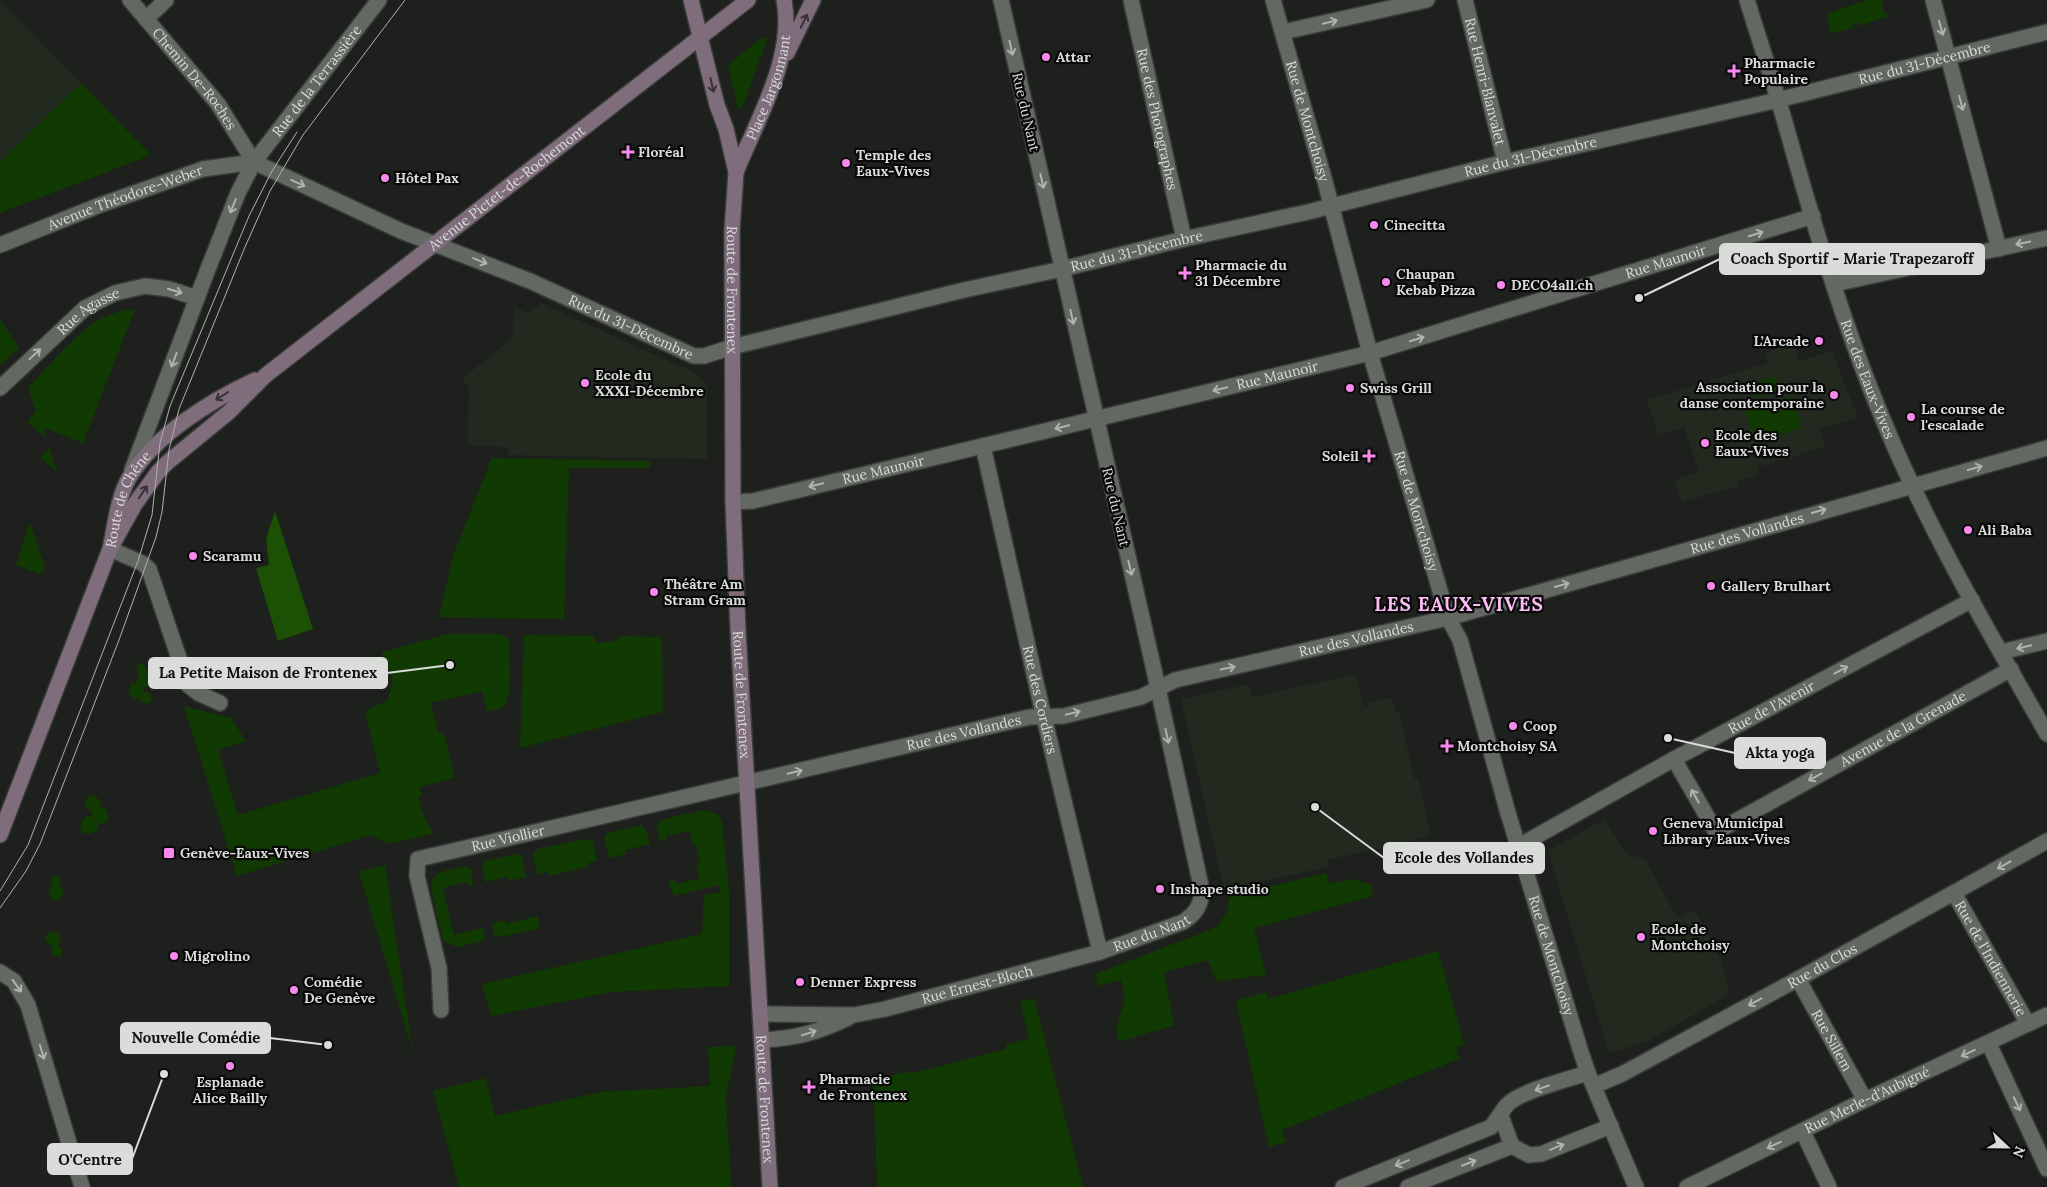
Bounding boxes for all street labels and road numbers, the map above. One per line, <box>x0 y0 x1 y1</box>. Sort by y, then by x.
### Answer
street label: Rue Henri-Blanvalet <box>1461 16 1510 148</box>
street label: Rue de la Terrassière <box>268 21 366 140</box>
street label: Chemin De-Roches <box>148 24 241 133</box>
street label: Place Jargonnant <box>742 33 794 143</box>
street label: Rue du 31-Décembre <box>1857 38 1993 88</box>
street label: Rue des Photographes <box>1133 46 1182 192</box>
street label: Rue de Montchoisy <box>1282 59 1334 184</box>
street label: Rue du Nant <box>1008 71 1044 154</box>
street label: Avenue Pictet-de-Rochemont <box>424 121 589 255</box>
street label: Rue du 31-Décembre <box>1462 132 1599 181</box>
street label: Avenue Théodore-Weber <box>44 161 205 234</box>
street label: Route de Frontenex <box>723 225 741 355</box>
street label: Rue du 31-Décembre <box>1069 226 1205 276</box>
street label: Rue Maunoir <box>1623 241 1708 282</box>
street label: Rue Agasse <box>53 283 121 339</box>
street label: Rue du 31-Décembre <box>566 291 697 364</box>
street label: Rue des Eaux-Vives <box>1837 317 1899 442</box>
street label: Rue Maunoir <box>1234 357 1320 394</box>
street label: Route de Chêne <box>102 447 155 549</box>
street label: Rue de Montchoisy <box>1390 449 1443 574</box>
street label: Rue Maunoir <box>841 451 926 488</box>
street label: Rue du Nant <box>1098 466 1134 549</box>
street label: Rue des Vollandes <box>1688 508 1806 558</box>
street label: Rue des Vollandes <box>1297 617 1415 661</box>
street label: Route de Frontenex <box>729 630 754 760</box>
street label: Rue des Cordiers <box>1019 644 1062 756</box>
street label: Rue de l'Avenir <box>1725 677 1818 738</box>
street label: Avenue de la Grenade <box>1836 686 1970 771</box>
street label: Rue des Vollandes <box>905 710 1023 754</box>
street label: Rue Viollier <box>470 821 546 855</box>
street label: Rue de Montchoisy <box>1525 893 1578 1018</box>
street label: Rue de l'Indiennerie <box>1951 897 2031 1020</box>
street label: Rue du Nant <box>1111 910 1195 955</box>
street label: Rue du Clos <box>1784 939 1860 992</box>
street label: Rue Ernest-Bloch <box>920 961 1035 1008</box>
street label: Rue Sillem <box>1808 1006 1856 1075</box>
street label: Route de Frontenex <box>752 1035 778 1164</box>
street label: Rue Merle-d'Aubigné <box>1801 1062 1933 1137</box>

